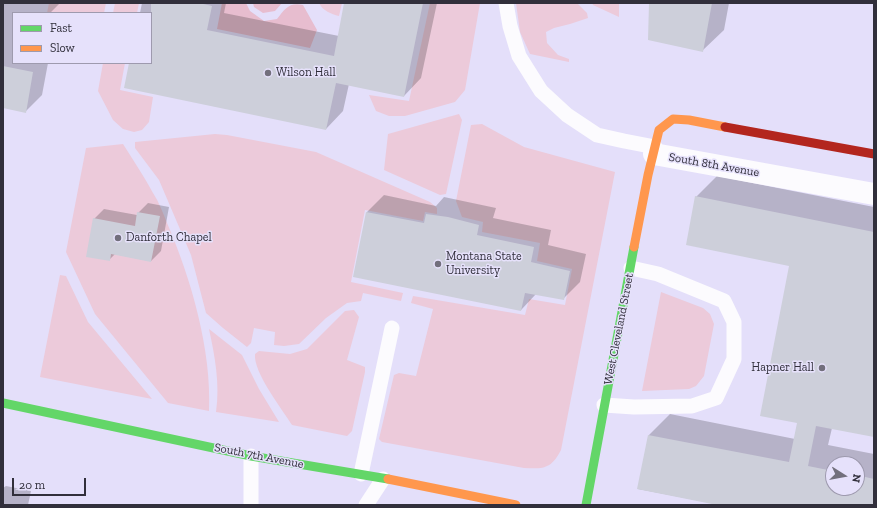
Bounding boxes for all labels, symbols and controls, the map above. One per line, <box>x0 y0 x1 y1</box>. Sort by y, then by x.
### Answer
legend <box>12 12 152 64</box>
text: Fast <box>50 21 72 35</box>
text: Slow <box>50 41 75 55</box>
place label: Wilson Hall <box>276 66 336 80</box>
marker: Wilson Hall <box>263 68 273 78</box>
street label: South 8th Avenue <box>668 150 760 180</box>
place label: Danforth Chapel <box>126 231 212 245</box>
marker: Danforth Chapel <box>113 233 123 243</box>
place label: Montana State University <box>446 250 522 278</box>
marker: Montana State University <box>433 259 443 269</box>
street label: West Cleveland Street <box>601 272 637 386</box>
place label: Hapner Hall <box>751 361 814 375</box>
marker: Hapner Hall <box>817 363 827 373</box>
street label: South 7th Avenue <box>213 440 305 472</box>
north arrow <box>825 456 865 496</box>
scale bar <box>14 470 88 496</box>
text: N <box>849 473 863 484</box>
text: 20 m <box>19 478 45 492</box>

